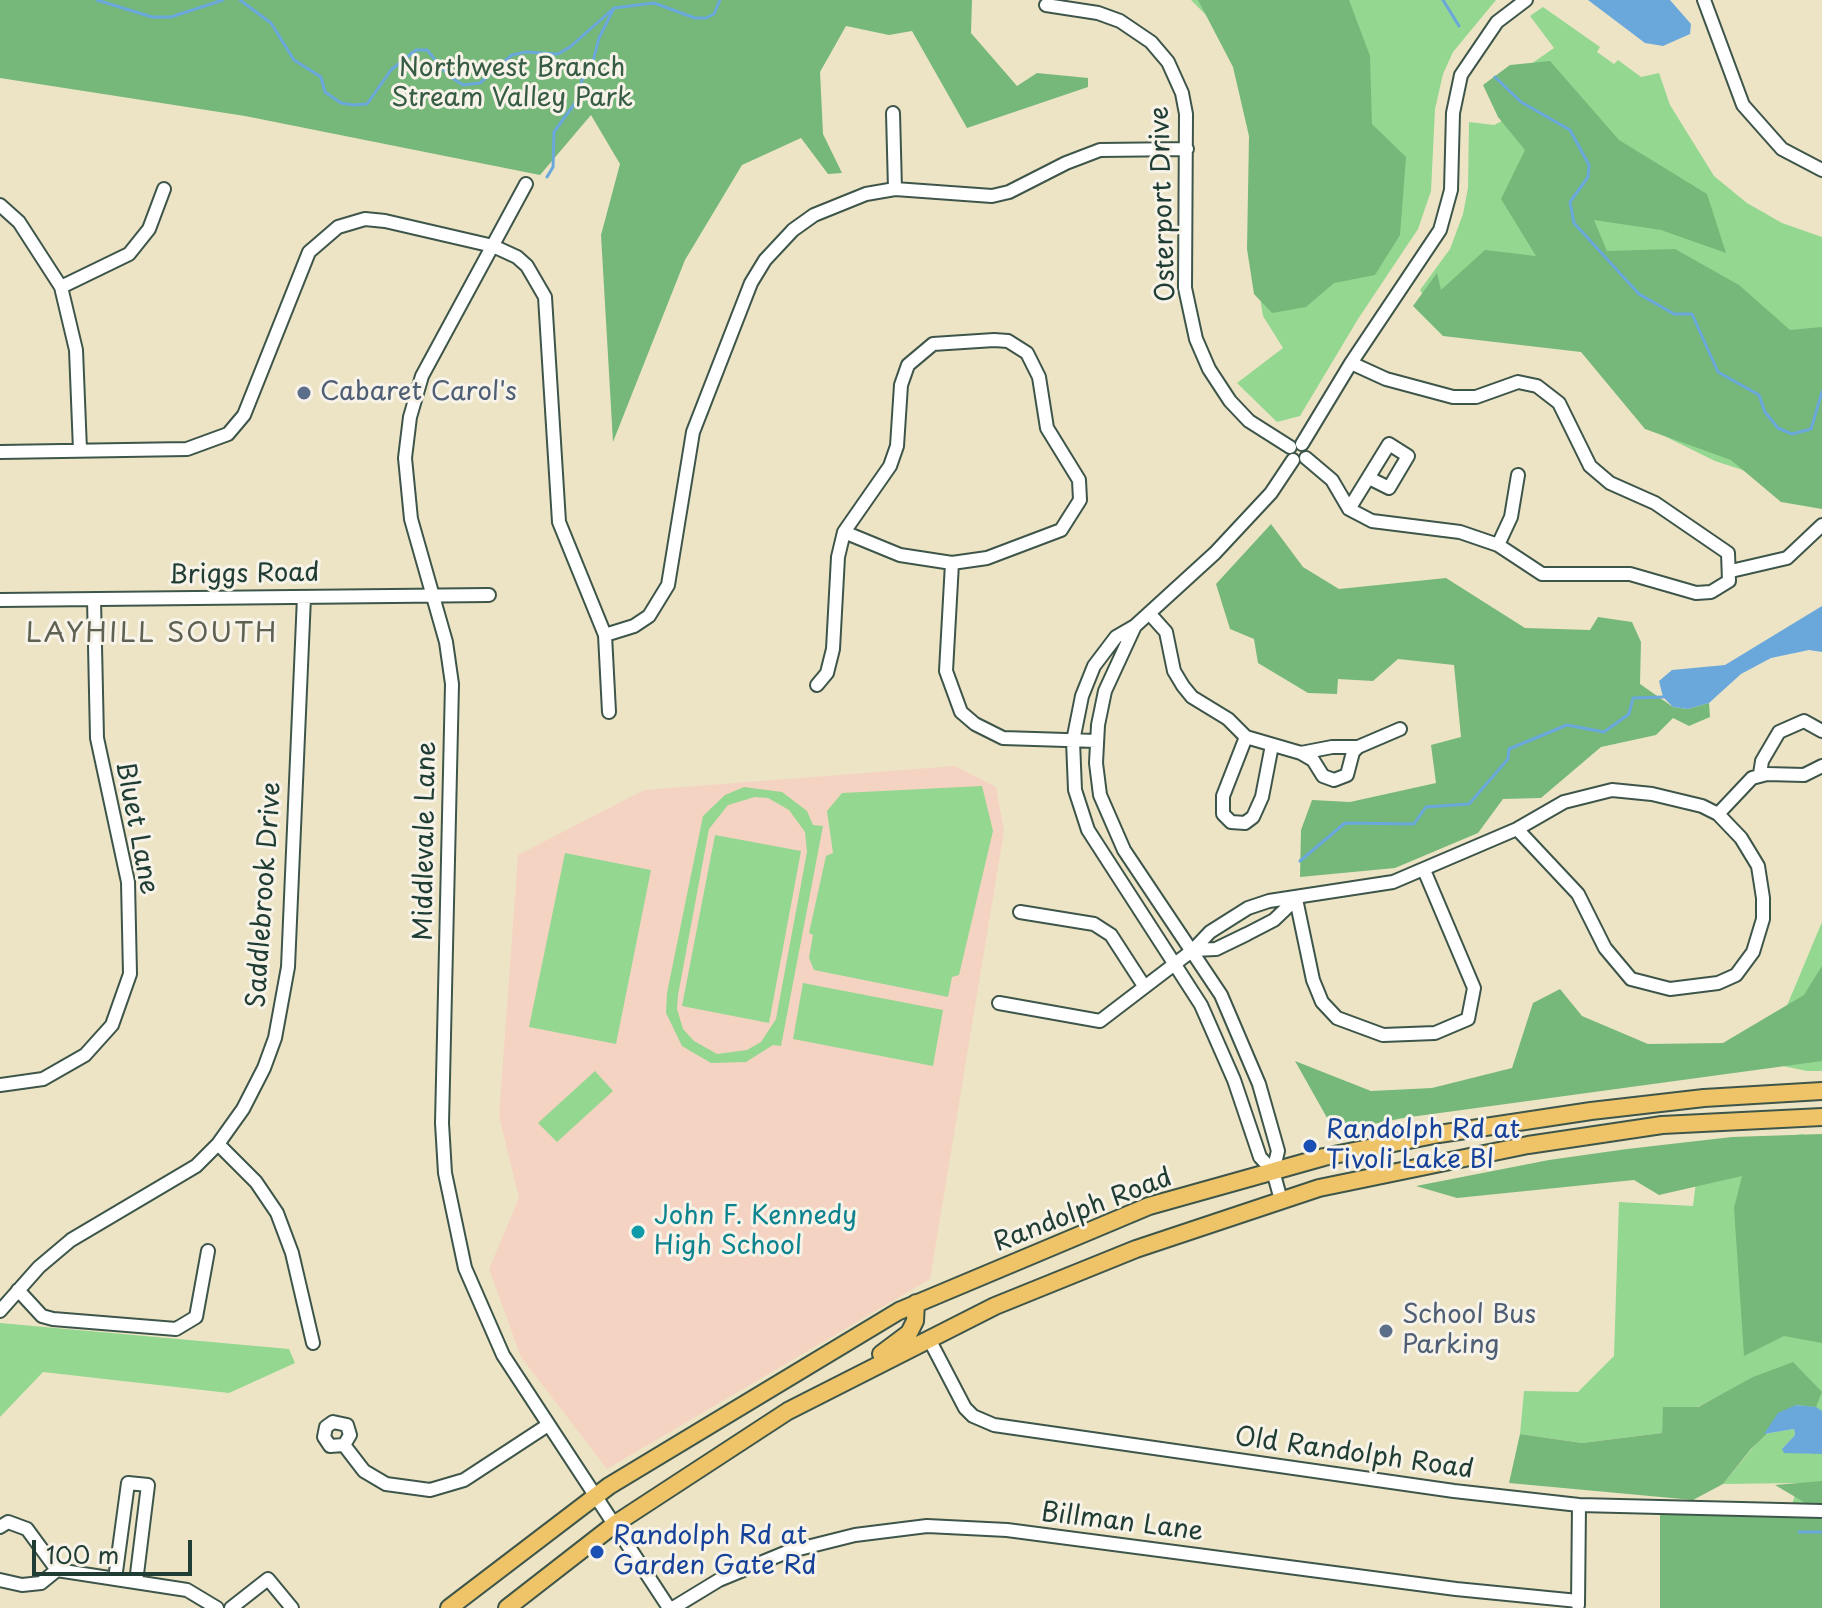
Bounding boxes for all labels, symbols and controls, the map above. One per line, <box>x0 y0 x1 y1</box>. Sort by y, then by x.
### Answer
park label: Northwest Branch Stream Valley Park <box>391 53 633 114</box>
street label: Osterport Drive <box>1145 106 1183 302</box>
place label: Cabaret Carol's <box>320 377 517 409</box>
marker: Cabaret Carol's <box>295 384 313 402</box>
street label: Briggs Road <box>168 558 320 592</box>
district label: LAYHILL SOUTH <box>26 617 278 651</box>
street label: Middlevale Lane <box>409 741 443 941</box>
street label: Bluet Lane <box>108 759 164 897</box>
street label: Saddlebrook Drive <box>242 781 288 1009</box>
place label: Randolph Rd at Tivoli Lake Bl <box>1326 1115 1520 1176</box>
marker: Randolph Rd at Tivoli Lake Bl <box>1301 1137 1319 1155</box>
street label: Randolph Road <box>989 1163 1177 1259</box>
place label: John F. Kennedy High School <box>654 1201 857 1262</box>
marker: John F. Kennedy High School <box>629 1223 647 1241</box>
place label: School Bus Parking <box>1402 1300 1536 1362</box>
marker: School Bus Parking <box>1377 1322 1395 1340</box>
street label: Old Randolph Road <box>1233 1422 1475 1486</box>
street label: Billman Lane <box>1039 1498 1205 1548</box>
place label: Randolph Rd at Garden Gate Rd <box>613 1521 817 1582</box>
scale bar <box>36 1524 196 1574</box>
text: 100 m <box>46 1536 119 1572</box>
marker: Randolph Rd at Garden Gate Rd <box>588 1543 606 1561</box>

